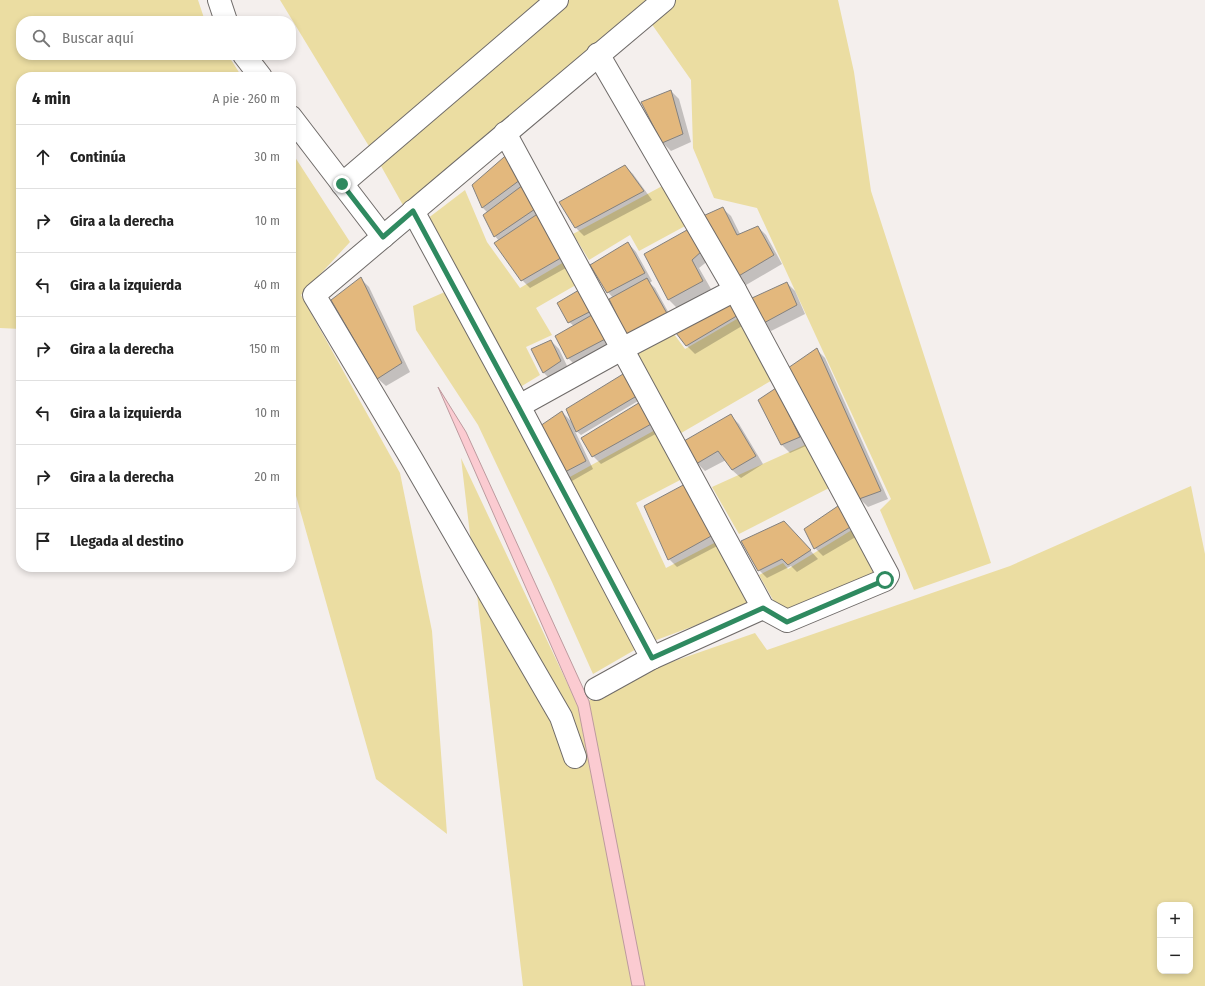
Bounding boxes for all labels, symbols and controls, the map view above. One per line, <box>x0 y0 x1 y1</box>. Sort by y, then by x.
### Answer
search box <box>16 16 296 60</box>
icon: search <box>30 27 52 49</box>
text: Buscar aquí <box>62 29 134 47</box>
text: 4 min <box>32 88 71 109</box>
text: A pie · 260 m <box>213 91 280 106</box>
icon: ahead <box>32 146 54 168</box>
text: Continúa <box>70 148 126 166</box>
text: 30 m <box>254 149 280 164</box>
route end <box>333 175 351 193</box>
icon: right <box>32 210 54 232</box>
text: Gira a la derecha <box>70 212 174 230</box>
text: 10 m <box>255 213 280 228</box>
icon: left <box>32 274 54 296</box>
text: Gira a la izquierda <box>70 276 182 294</box>
text: 40 m <box>254 277 280 292</box>
icon: right <box>32 338 54 360</box>
text: Gira a la derecha <box>70 340 174 358</box>
text: 150 m <box>249 341 280 356</box>
icon: left <box>32 402 54 424</box>
text: Gira a la izquierda <box>70 404 182 422</box>
text: 10 m <box>255 405 280 420</box>
icon: right <box>32 466 54 488</box>
text: Gira a la derecha <box>70 468 174 486</box>
text: 20 m <box>254 469 280 484</box>
icon: arrive <box>32 530 54 552</box>
text: Llegada al destino <box>70 532 184 550</box>
route start <box>876 571 894 589</box>
map controls <box>1157 902 1193 974</box>
button: + <box>1157 902 1193 938</box>
button: − <box>1157 938 1193 974</box>

